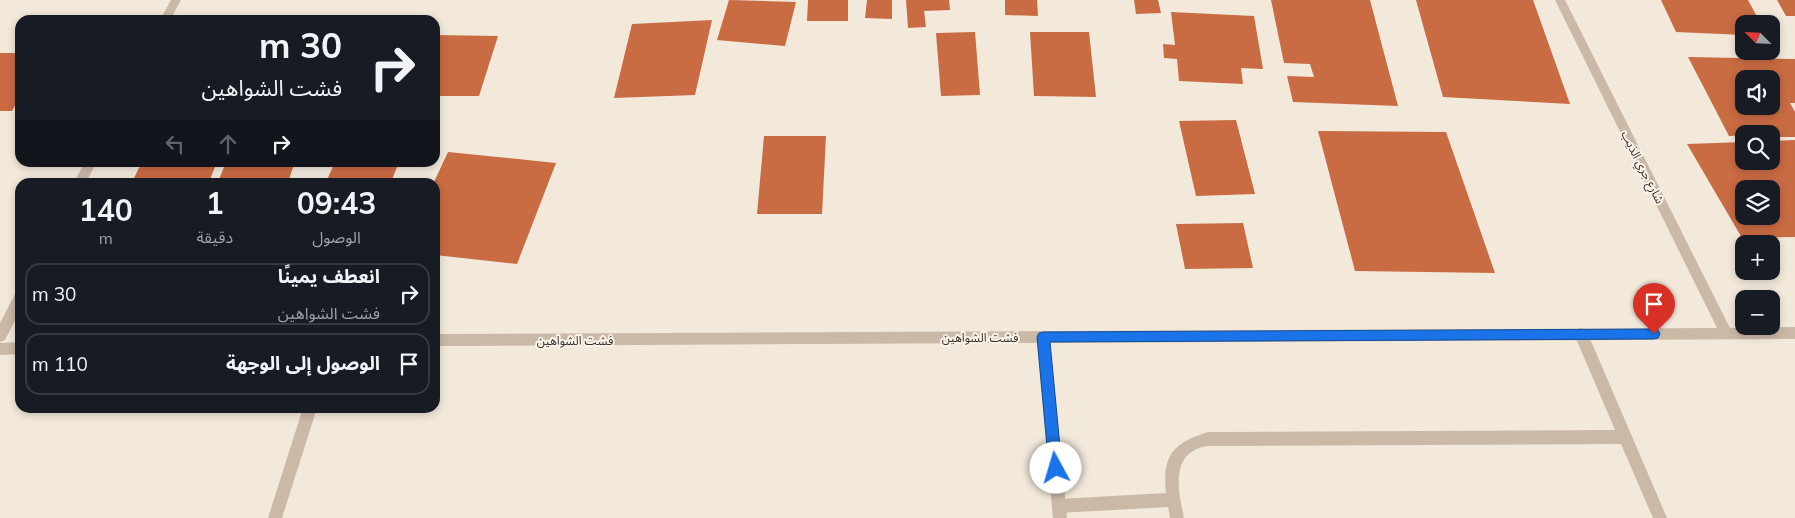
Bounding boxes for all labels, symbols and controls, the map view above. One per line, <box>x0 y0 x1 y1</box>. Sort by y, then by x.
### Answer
north arrow <box>1735 15 1780 60</box>
map controls <box>1735 15 1780 335</box>
text: 30 m <box>259 23 342 67</box>
icon: right <box>360 35 425 100</box>
button: sound <box>1735 70 1780 115</box>
text: فشت الشواهين <box>202 74 342 102</box>
button: search <box>1735 125 1780 170</box>
street label: شارع جري الذيب <box>1616 128 1668 207</box>
icon: left <box>161 130 189 158</box>
icon: ahead <box>214 130 242 158</box>
icon: right <box>267 130 295 158</box>
button: layers <box>1735 180 1780 225</box>
text: 1 <box>206 184 224 222</box>
text: 09:43 <box>297 184 376 222</box>
text: 140 <box>79 191 133 229</box>
text: دقيقة <box>197 227 233 247</box>
text: الوصول <box>312 227 361 247</box>
text: m <box>99 228 113 248</box>
button: + <box>1735 235 1780 280</box>
text: انعطف يمينًا <box>278 264 380 288</box>
icon: right <box>395 280 423 308</box>
text: 30 m <box>32 282 76 306</box>
pin <box>1633 283 1675 334</box>
icon: arrive <box>1640 290 1668 318</box>
button: − <box>1735 290 1780 335</box>
text: فشت الشواهين <box>278 303 380 323</box>
street label: فشت الشواهين <box>942 330 1018 345</box>
street label: فشت الشواهين <box>537 333 613 348</box>
icon: arrive <box>395 350 423 378</box>
text: الوصول إلى الوجهة <box>226 351 380 375</box>
text: 110 m <box>32 352 88 376</box>
position arrow <box>1029 441 1081 493</box>

